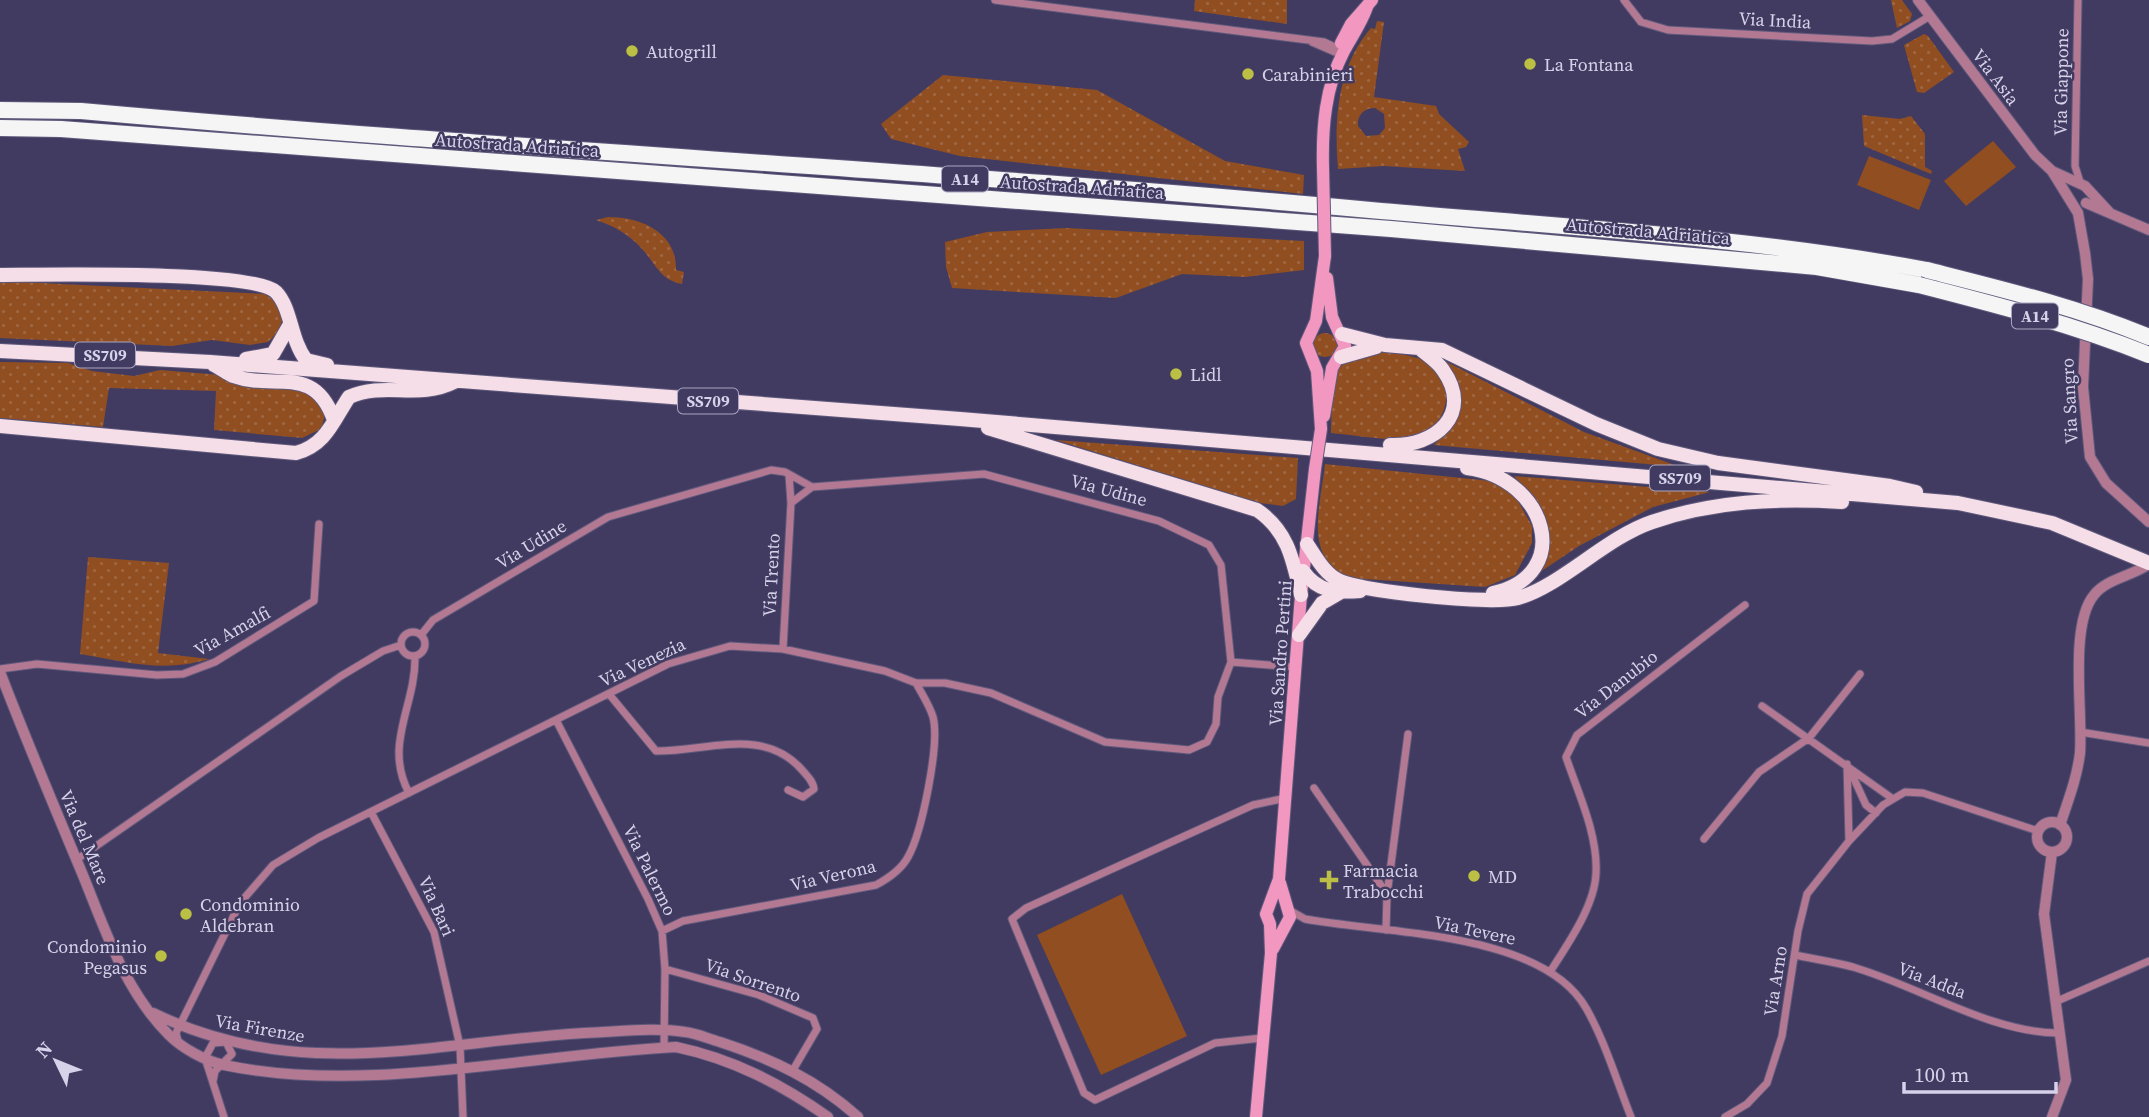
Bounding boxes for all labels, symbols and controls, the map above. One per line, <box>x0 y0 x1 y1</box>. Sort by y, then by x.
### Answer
street label: Via India <box>1738 6 1813 34</box>
street label: Via Giappone <box>2048 28 2074 136</box>
place label: Autogrill <box>646 39 717 64</box>
marker: Autogrill <box>624 43 640 59</box>
street label: Via Asia <box>1967 44 2026 111</box>
place label: La Fontana <box>1544 52 1634 77</box>
marker: La Fontana <box>1522 56 1538 72</box>
place label: Carabinieri <box>1262 62 1353 87</box>
marker: Carabinieri <box>1240 66 1256 82</box>
street label: Autostrada Adriatica <box>434 127 601 163</box>
road number: A14 <box>942 167 988 192</box>
street label: Autostrada Adriatica <box>999 169 1166 205</box>
street label: Autostrada Adriatica <box>1565 211 1732 251</box>
road number: A14 <box>2012 304 2058 328</box>
road number: SS709 <box>75 342 135 368</box>
street label: Via Sangro <box>2054 357 2084 445</box>
place label: Lidl <box>1190 362 1222 387</box>
marker: Lidl <box>1168 366 1184 382</box>
road number: SS709 <box>678 388 738 414</box>
road number: SS709 <box>1650 466 1710 491</box>
street label: Via Udine <box>1068 468 1150 512</box>
street label: Via Udine <box>491 513 571 575</box>
street label: Via Trento <box>756 533 786 617</box>
street label: Via Sandro Pertini <box>1262 579 1298 727</box>
street label: Via Amalfi <box>189 600 275 662</box>
street label: Via Venezia <box>595 631 690 693</box>
street label: Via Danubio <box>1569 644 1663 724</box>
street label: Via del Mare <box>54 786 116 888</box>
street label: Via Palermo <box>617 820 683 920</box>
street label: Via Verona <box>788 853 879 897</box>
place label: Farmacia Trabocchi <box>1343 858 1424 904</box>
place label: MD <box>1488 864 1517 889</box>
marker: MD <box>1466 868 1482 884</box>
street label: Via Bari <box>413 872 461 940</box>
marker: Farmacia Trabocchi <box>1321 872 1337 888</box>
place label: Condominio Aldebran <box>200 892 300 938</box>
marker: Condominio Aldebran <box>178 906 194 922</box>
street label: Via Tevere <box>1432 909 1518 951</box>
place label: Condominio Pegasus <box>47 934 147 980</box>
street label: Via Arno <box>1757 944 1793 1018</box>
marker: Condominio Pegasus <box>153 948 169 964</box>
street label: Via Sorrento <box>702 952 805 1008</box>
street label: Via Adda <box>1894 956 1971 1005</box>
street label: Via Firenze <box>213 1008 307 1048</box>
north arrow <box>21 1026 91 1096</box>
text: N <box>29 1035 58 1063</box>
scale bar <box>1904 1050 2056 1094</box>
text: 100 m <box>1914 1060 1969 1089</box>

